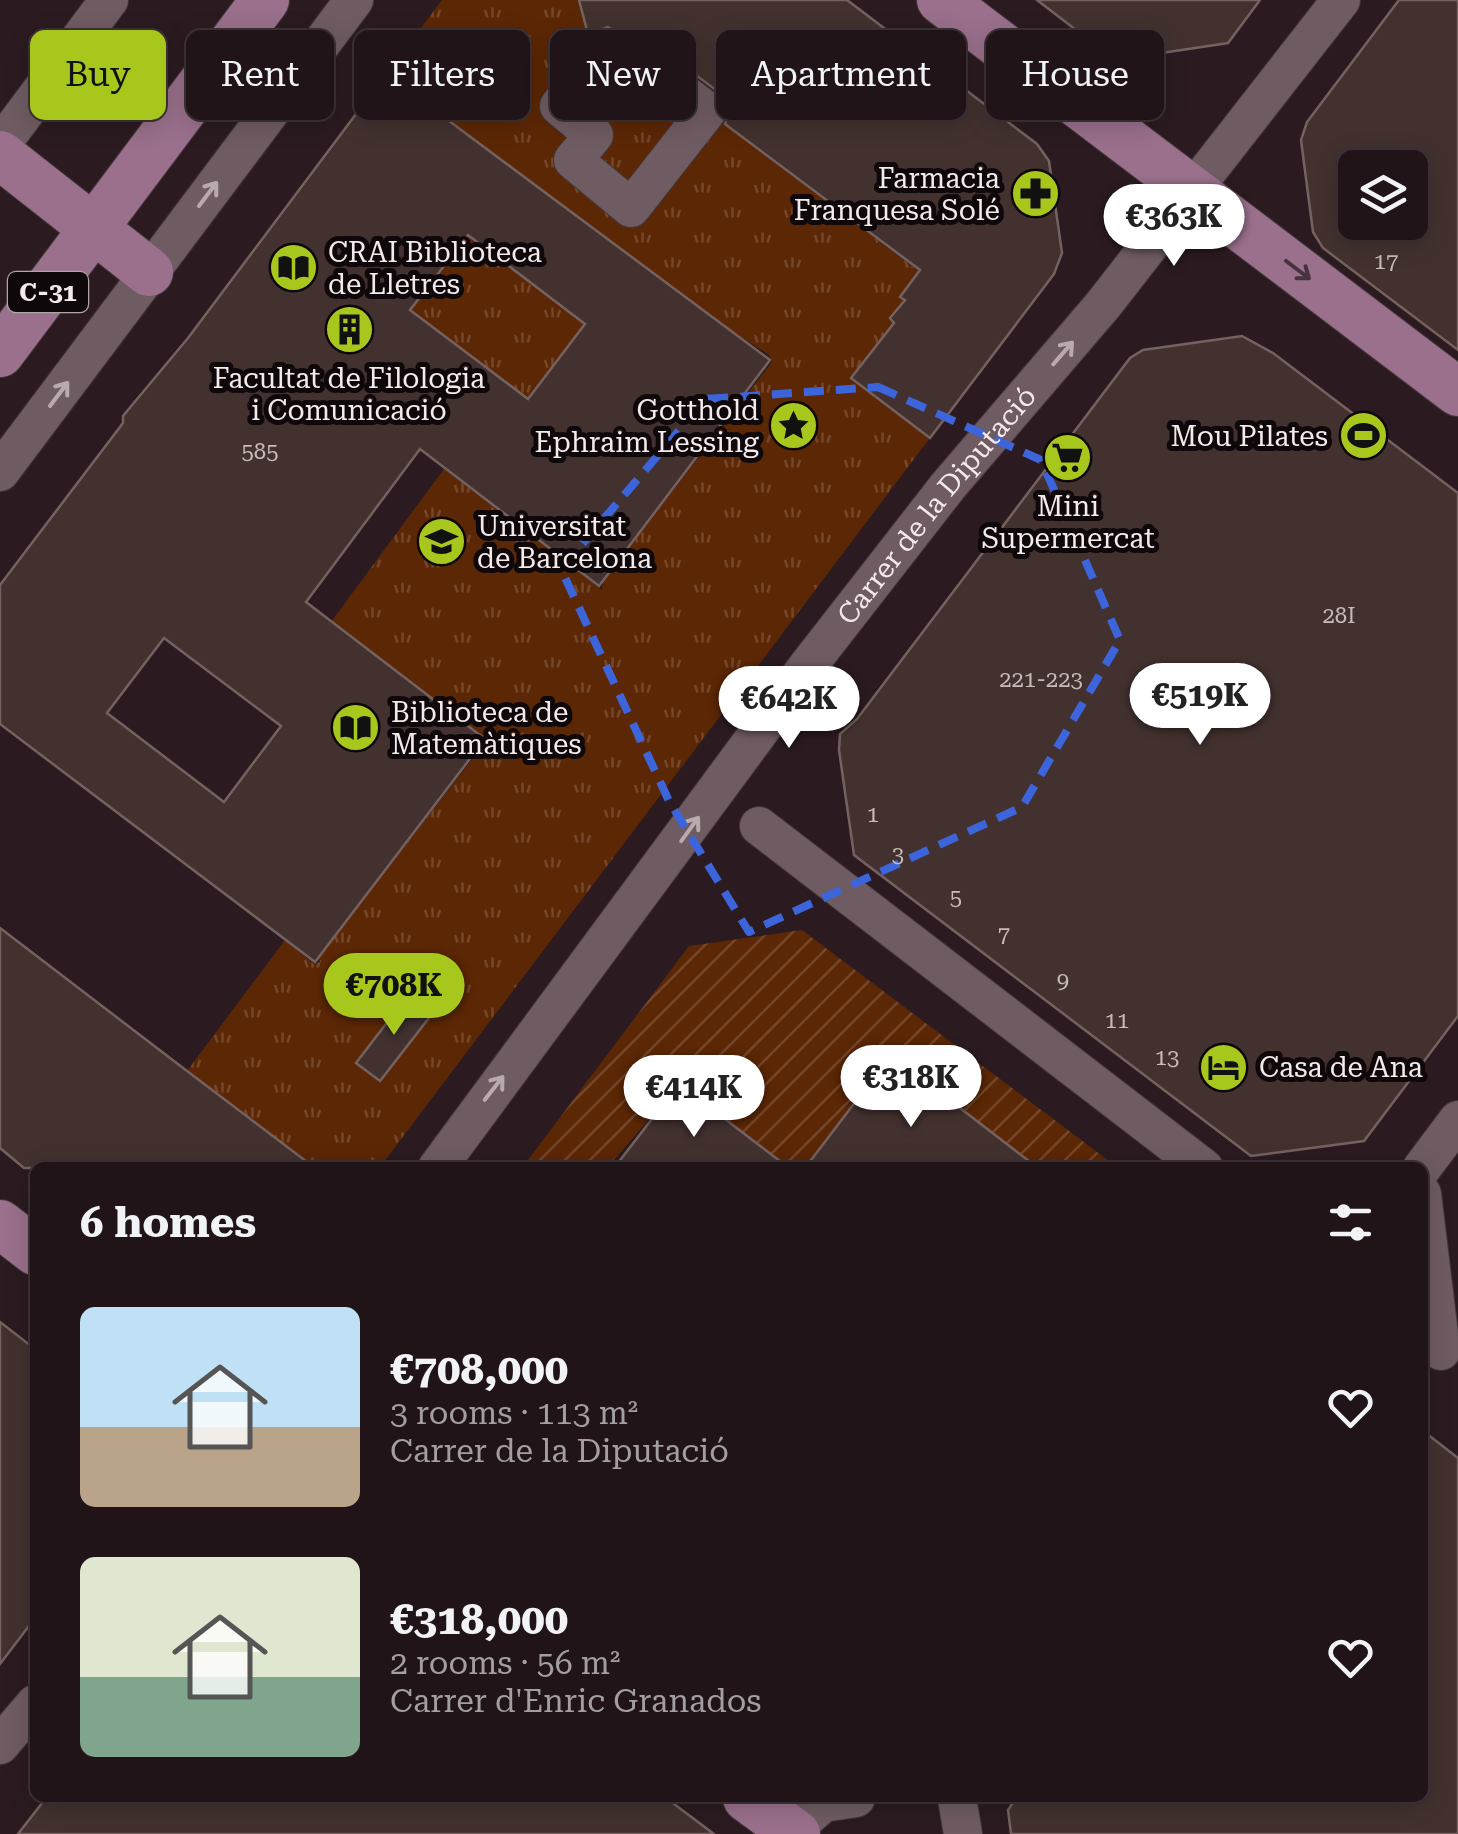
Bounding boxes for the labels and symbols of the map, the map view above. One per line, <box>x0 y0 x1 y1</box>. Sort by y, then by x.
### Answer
place label: Farmacia Franquesa Solé <box>794 162 1000 227</box>
pharmacy icon: Farmacia Franquesa Solé <box>1009 168 1061 220</box>
one-way arrow <box>198 181 219 208</box>
pin: €363K <box>1104 184 1244 269</box>
place label: CRAI Biblioteca de Lletres <box>328 236 542 301</box>
library icon: CRAI Biblioteca de Lletres <box>267 242 319 294</box>
house number: 17 <box>1374 249 1398 274</box>
one-way arrow <box>1284 260 1311 281</box>
road number: C-31 <box>8 272 88 312</box>
building icon: Facultat de Filologia i Comunicació <box>323 304 375 356</box>
one-way arrow <box>1051 340 1073 366</box>
place label: Facultat de Filologia i Comunicació <box>213 362 485 427</box>
street label: Carrer de la Diputació <box>831 380 1043 631</box>
one-way arrow <box>48 381 69 408</box>
place label: Gotthold Ephraim Lessing <box>534 394 759 459</box>
place icon: Gotthold Ephraim Lessing <box>768 400 820 452</box>
sports icon: Mou Pilates <box>1337 410 1389 462</box>
place label: Mou Pilates <box>1170 420 1328 453</box>
supermarket icon: Mini Supermercat <box>1042 432 1094 484</box>
house number: 585 <box>242 439 278 464</box>
place label: Mini Supermercat <box>981 490 1155 555</box>
place label: Universitat de Barcelona <box>477 510 652 575</box>
school or university icon: Universitat de Barcelona <box>416 516 468 568</box>
house number: 28I <box>1323 603 1355 628</box>
pin: €519K <box>1130 663 1270 748</box>
pin: €642K <box>719 666 859 751</box>
house number: 221-223 <box>999 667 1083 692</box>
place label: Biblioteca de Matemàtiques <box>391 696 582 761</box>
library icon: Biblioteca de Matemàtiques <box>330 702 382 754</box>
house number: 1 <box>867 802 879 827</box>
one-way arrow <box>680 816 701 843</box>
house number: 3 <box>892 842 904 867</box>
house number: 5 <box>950 885 962 910</box>
house number: 7 <box>998 922 1010 947</box>
pin: €708K <box>324 953 464 1038</box>
house number: 9 <box>1057 968 1069 993</box>
house number: 11 <box>1105 1008 1129 1033</box>
hotel icon: Casa de Ana <box>1198 1041 1250 1093</box>
pin: €318K <box>841 1045 981 1130</box>
house number: 13 <box>1155 1045 1179 1070</box>
place label: Casa de Ana <box>1259 1051 1423 1084</box>
pin: €414K <box>624 1055 764 1140</box>
one-way arrow <box>483 1075 504 1102</box>

